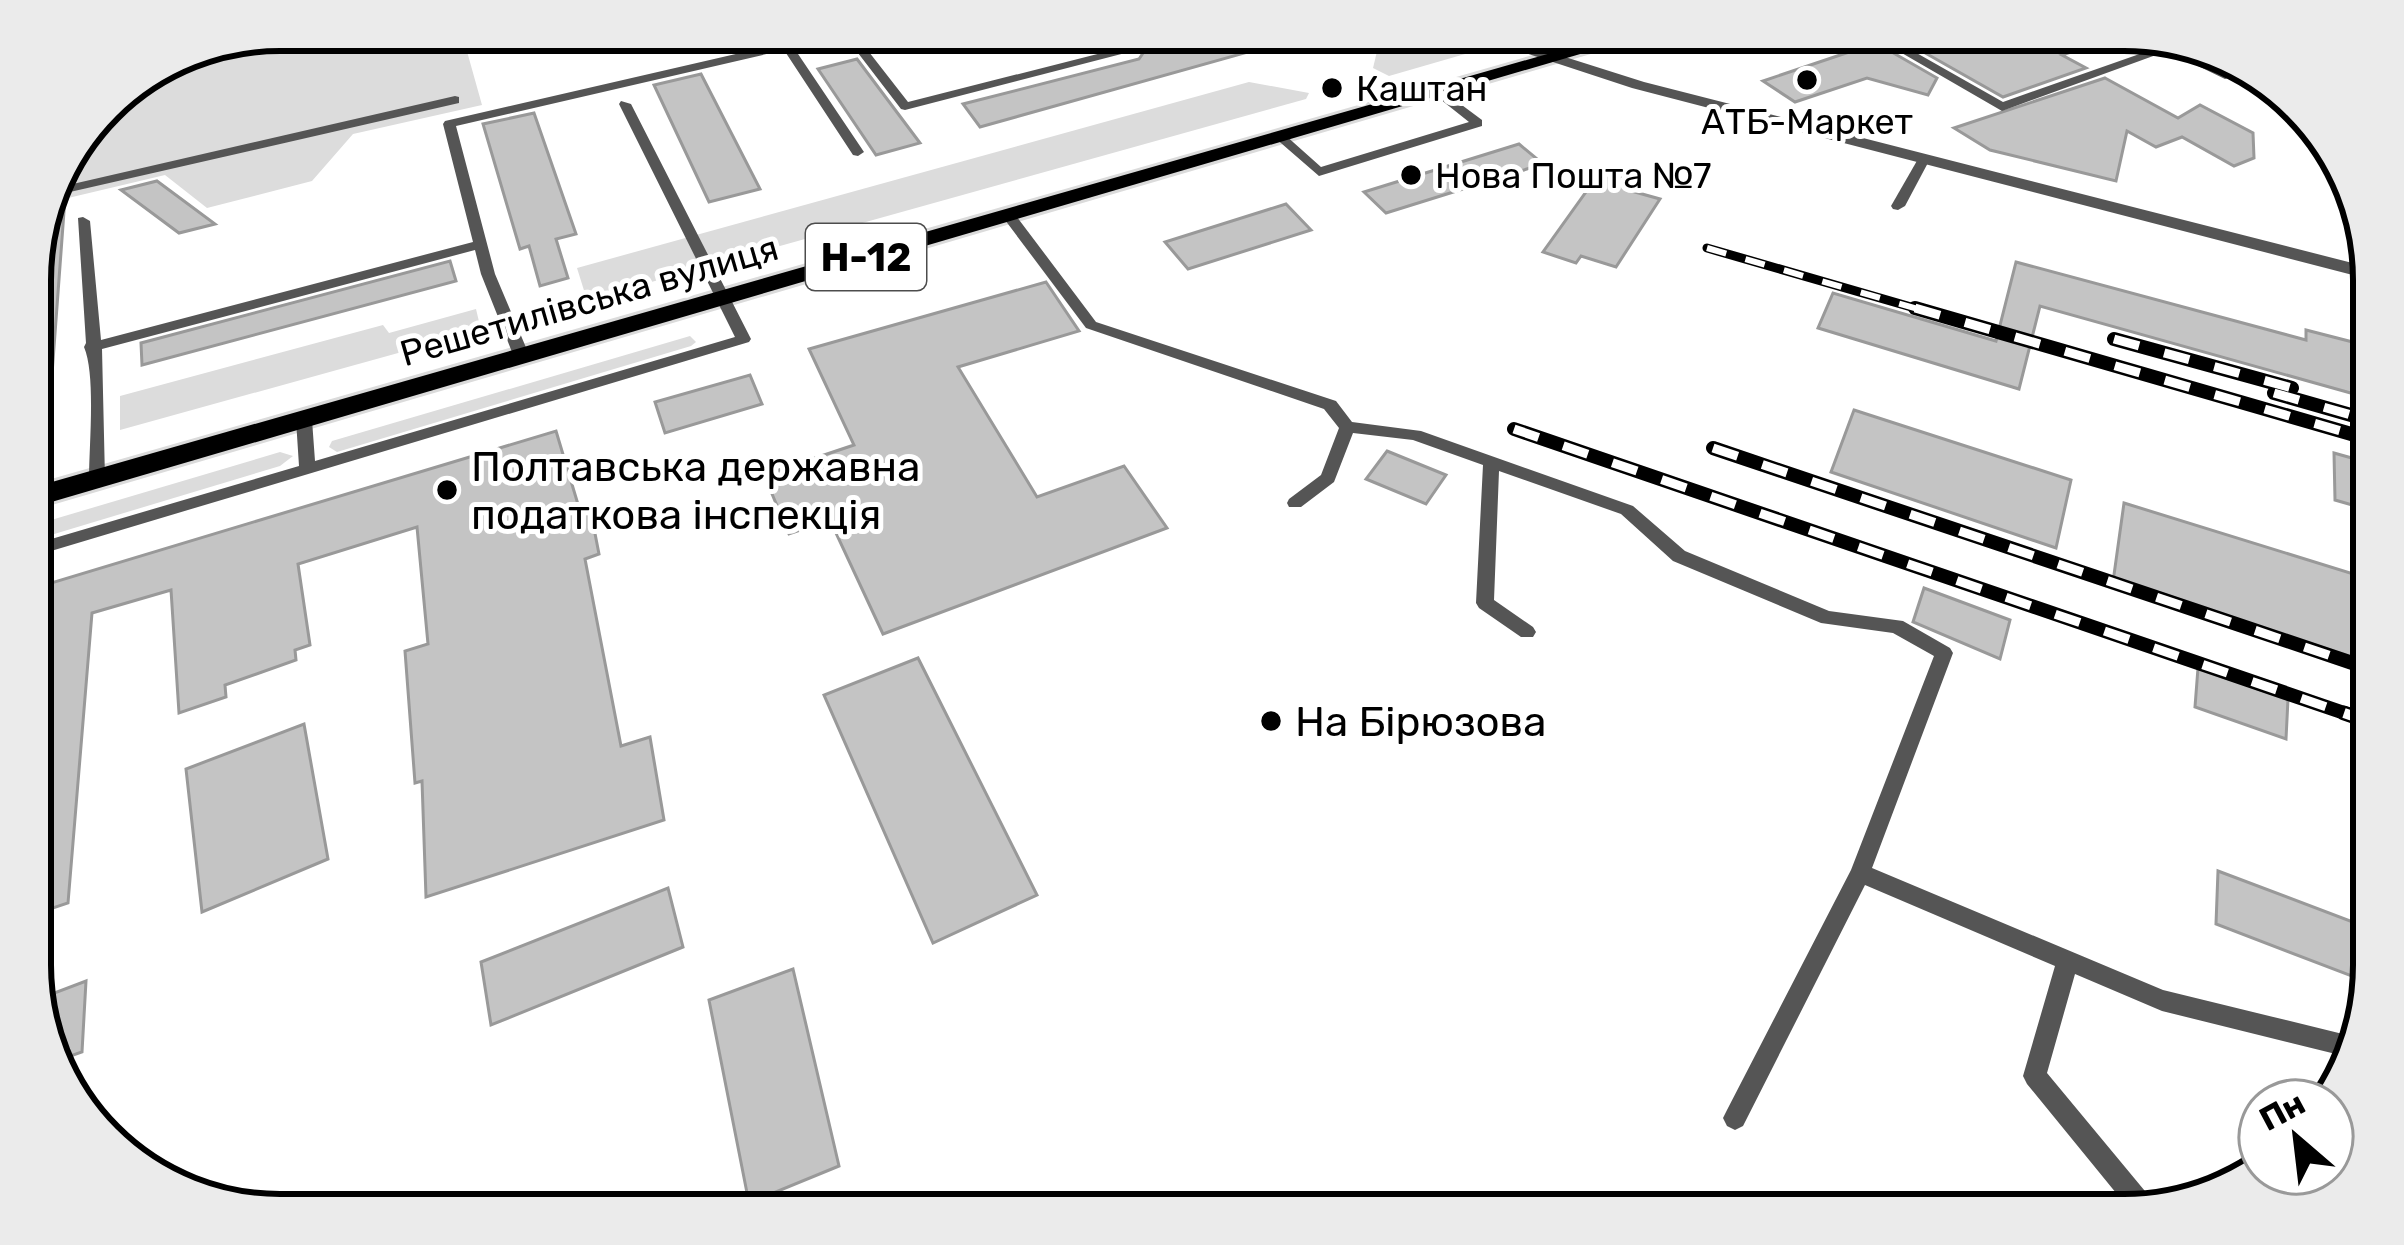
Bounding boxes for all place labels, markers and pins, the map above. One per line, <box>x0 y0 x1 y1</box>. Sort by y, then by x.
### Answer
place label: Каштан <box>1356 67 1487 110</box>
marker: АТБ-Маркет <box>1794 67 1820 93</box>
marker: Каштан <box>1319 75 1345 101</box>
place label: АТБ-Маркет <box>1701 100 1913 143</box>
place label: Нова Пошта №7 <box>1435 154 1712 197</box>
marker: Нова Пошта №7 <box>1398 162 1424 188</box>
place label: Полтавська державна податкова інспекція <box>471 442 920 540</box>
marker: Полтавська державна податкова інспекція <box>434 477 460 503</box>
place label: На Бірюзова <box>1295 697 1546 747</box>
marker: На Бірюзова <box>1258 708 1284 734</box>

